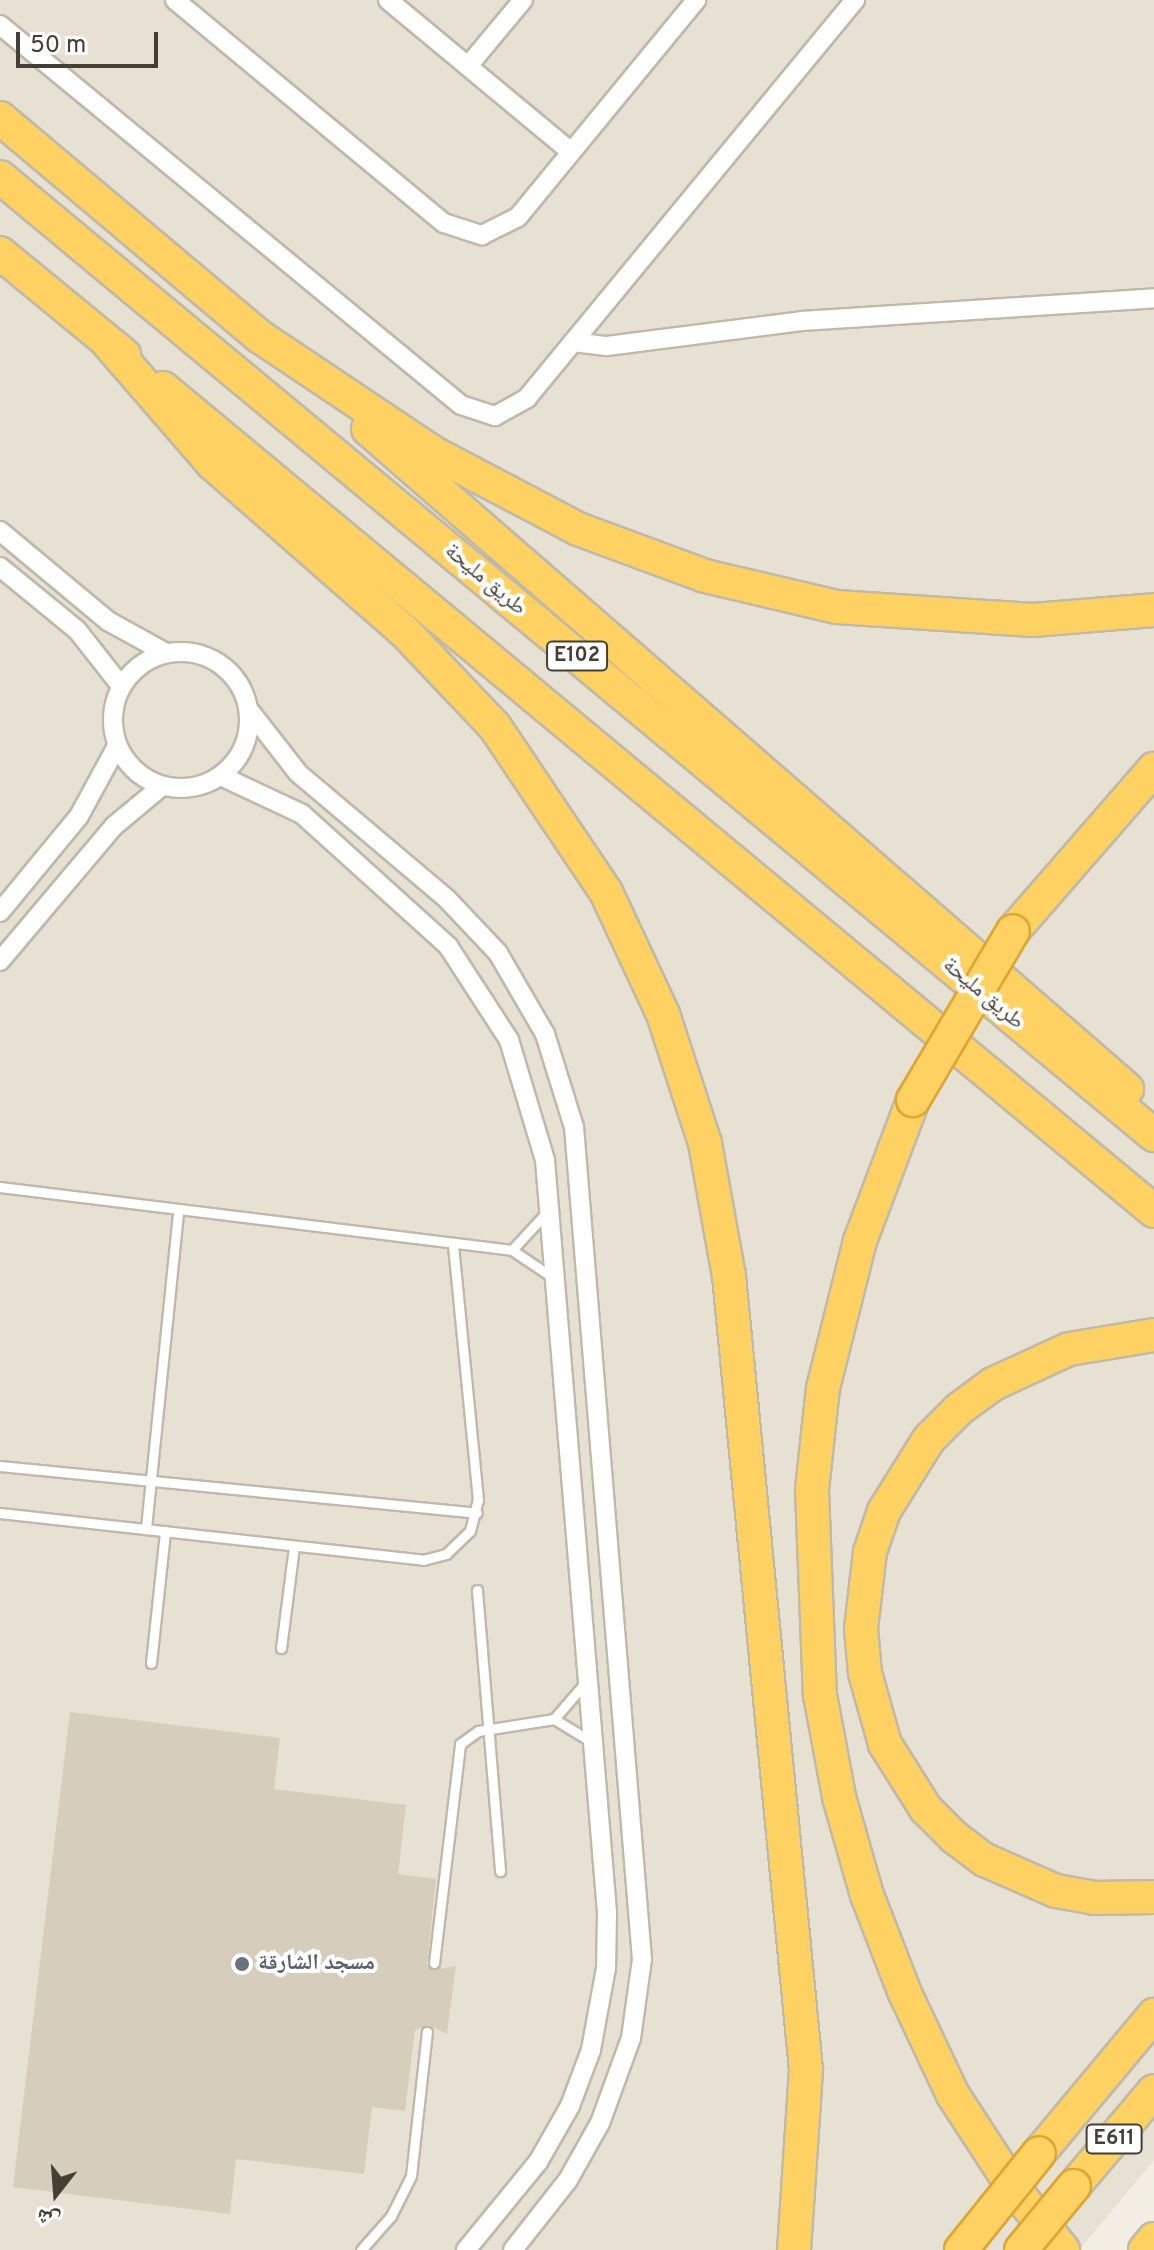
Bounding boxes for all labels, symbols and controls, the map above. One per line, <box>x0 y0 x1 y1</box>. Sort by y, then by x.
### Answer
scale bar <box>20 16 162 66</box>
text: 50 m <box>30 31 86 61</box>
street label: طريق مليحة <box>439 538 531 622</box>
road number: E102 <box>545 640 609 672</box>
street label: طريق مليحة <box>937 952 1029 1036</box>
place label: مسجد الشارقة <box>258 1951 375 1977</box>
marker: مسجد الشارقة <box>233 1955 251 1973</box>
road number: E611 <box>1084 2123 1144 2155</box>
north arrow <box>16 2154 96 2234</box>
text: ش <box>34 2201 64 2234</box>

